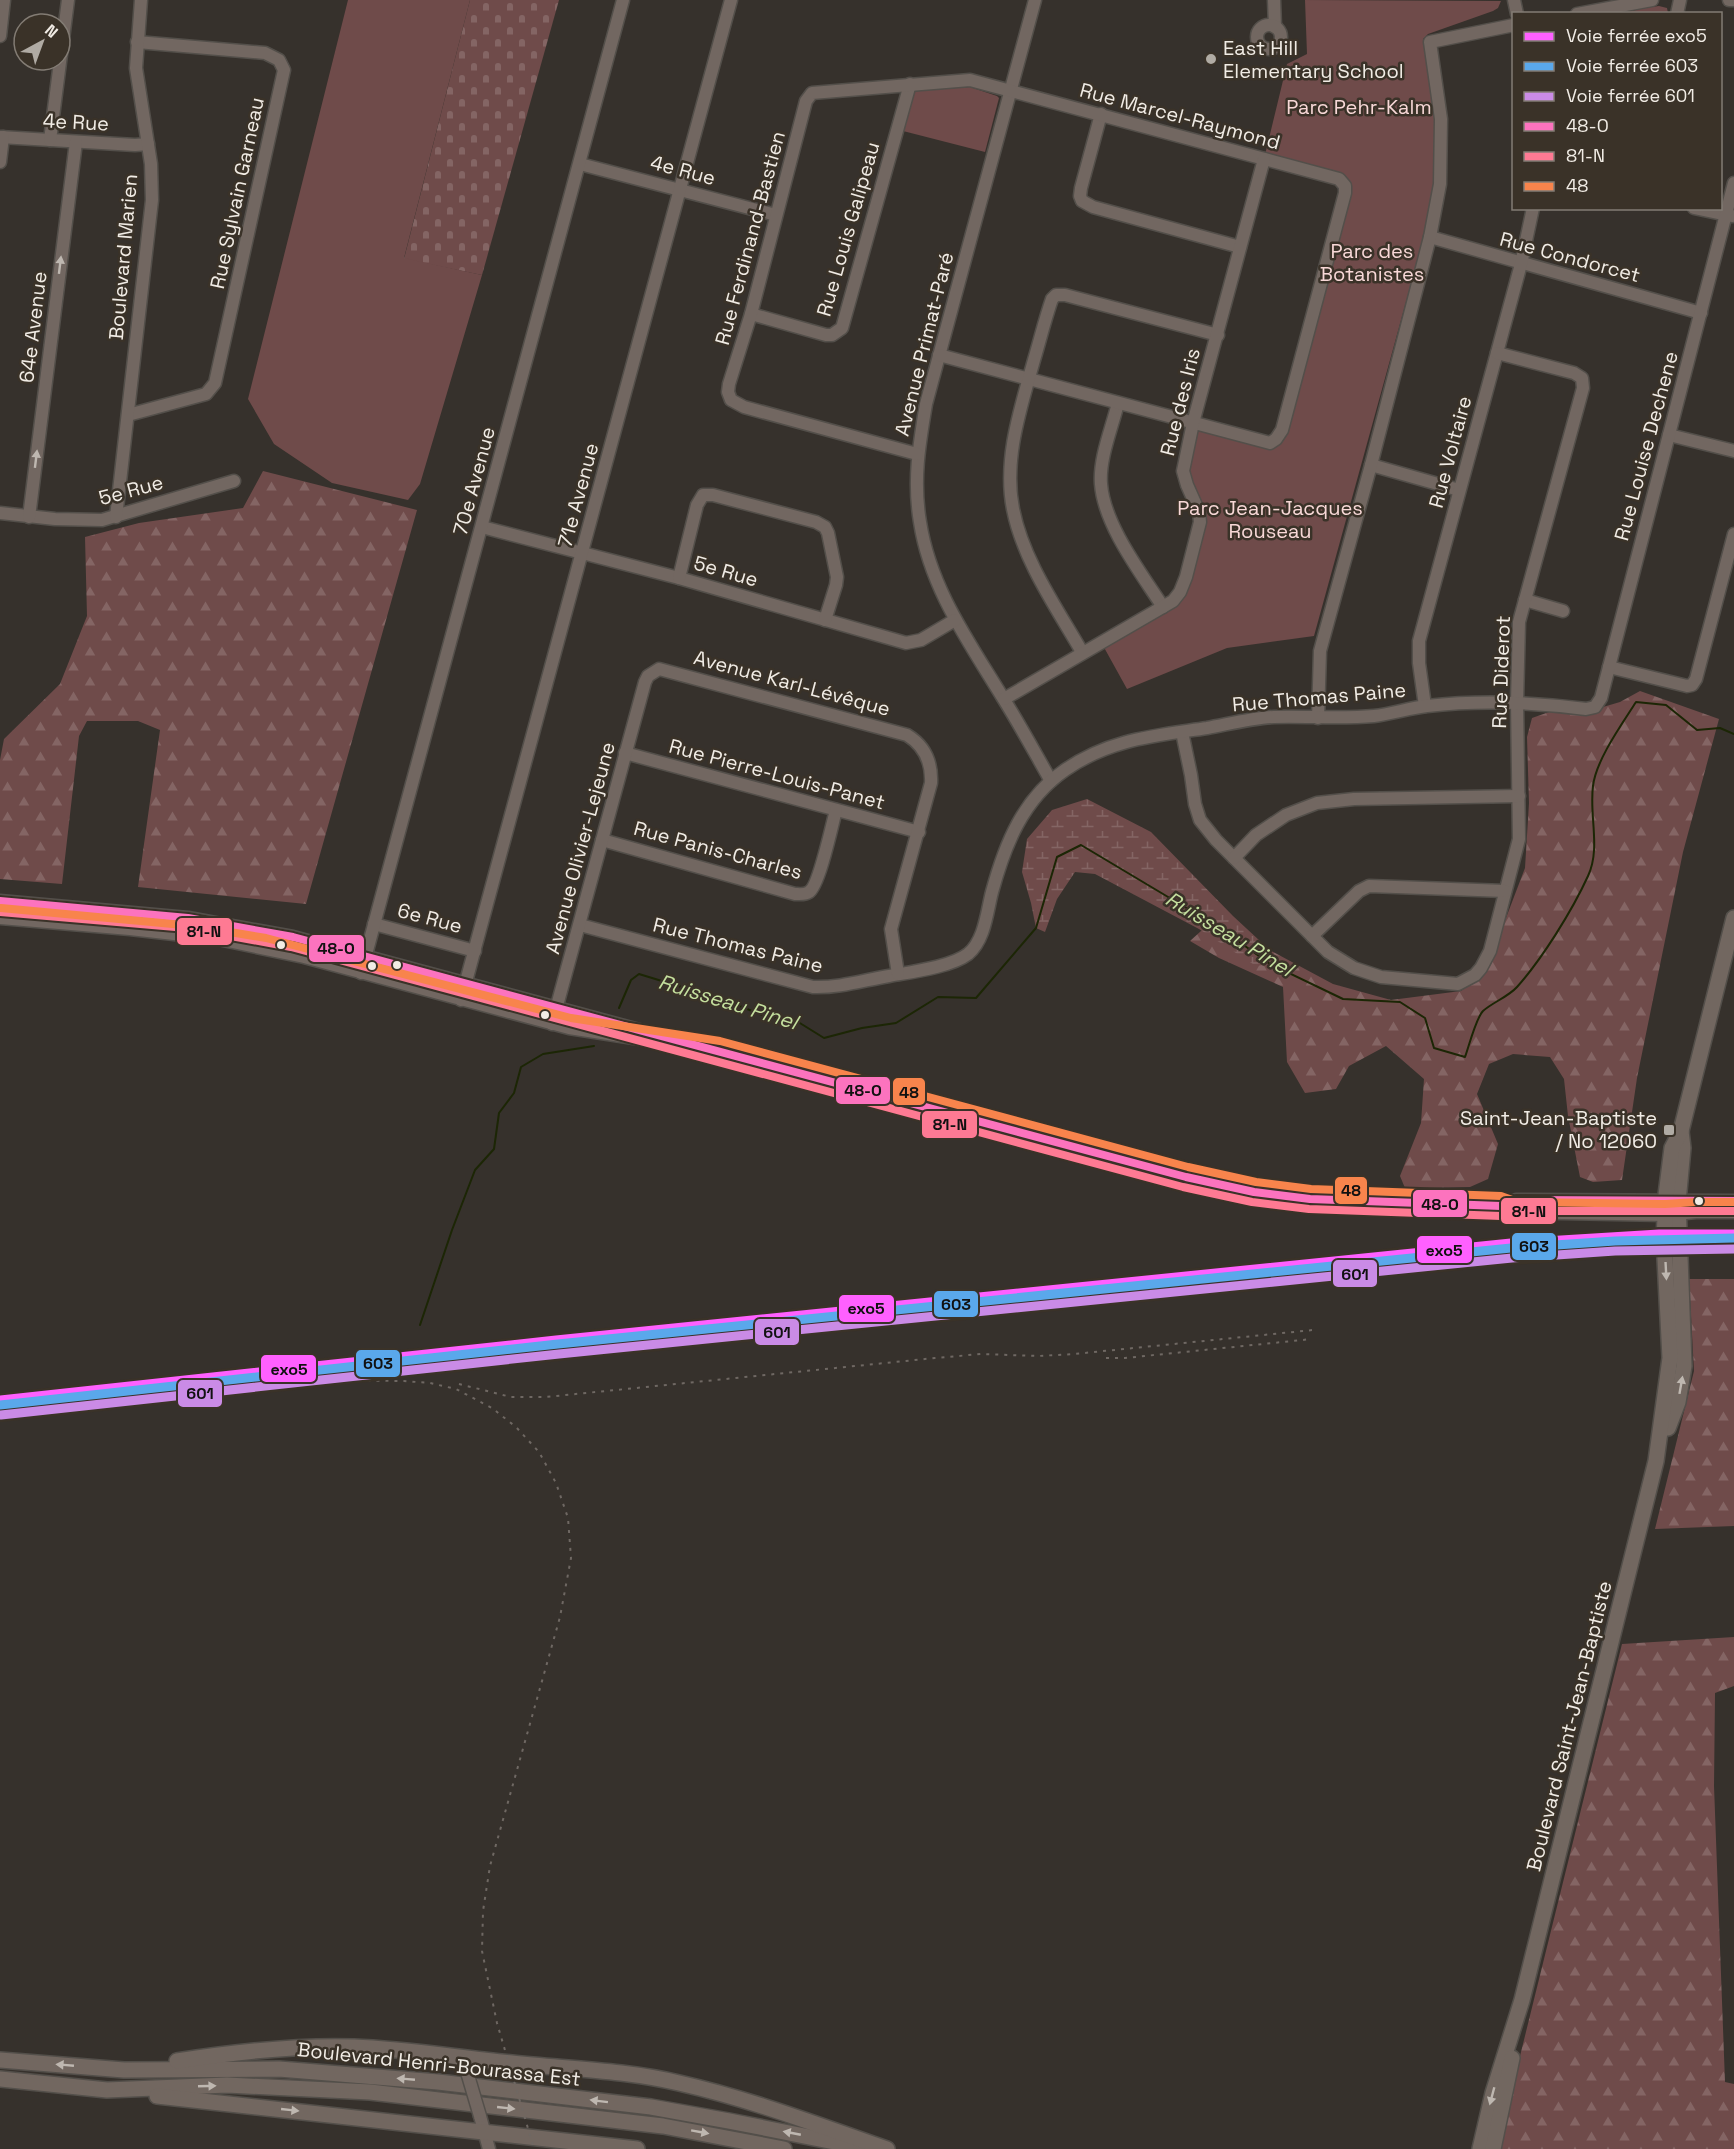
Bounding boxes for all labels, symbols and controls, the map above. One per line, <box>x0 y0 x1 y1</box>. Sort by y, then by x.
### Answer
north arrow <box>12 12 72 72</box>
legend <box>1512 12 1722 210</box>
text: N <box>41 20 62 43</box>
text: Voie ferrée exo5 <box>1566 24 1707 47</box>
place label: East Hill Elementary School <box>1223 35 1404 84</box>
marker: East Hill Elementary School <box>1204 52 1218 66</box>
text: Voie ferrée 603 <box>1566 54 1698 77</box>
street label: Rue Marcel-Raymond <box>1077 77 1283 155</box>
text: Voie ferrée 601 <box>1566 84 1695 107</box>
park label: Parc Pehr-Kalm <box>1286 94 1432 120</box>
street label: Rue Sylvain Garneau <box>204 95 270 291</box>
street label: 4e Rue <box>42 107 110 137</box>
text: 48-O <box>1566 114 1609 137</box>
street label: Rue Ferdinand-Bastien <box>709 128 791 348</box>
street label: Rue Louis Galipeau <box>811 139 885 319</box>
text: 81-N <box>1566 144 1605 167</box>
street label: 4e Rue <box>648 149 718 191</box>
street label: Boulevard Marien <box>103 173 143 341</box>
text: 48 <box>1566 174 1588 197</box>
street label: Rue Condorcet <box>1497 226 1643 288</box>
park label: Parc des Botanistes <box>1320 238 1424 287</box>
street label: Avenue Primat-Paré <box>889 249 959 439</box>
one-way arrow <box>56 256 65 275</box>
street label: 64e Avenue <box>13 270 53 384</box>
street label: Rue des Iris <box>1154 345 1206 459</box>
street label: Rue Louise Dechene <box>1608 348 1684 544</box>
street label: Rue Voltaire <box>1423 393 1477 511</box>
street label: 70e Avenue <box>447 424 501 538</box>
street label: 71e Avenue <box>552 440 604 550</box>
one-way arrow <box>32 449 41 468</box>
street label: 5e Rue <box>96 469 166 511</box>
park label: Parc Jean-Jacques Rouseau <box>1177 495 1363 544</box>
street label: 5e Rue <box>691 549 761 593</box>
street label: Rue Diderot <box>1486 615 1516 729</box>
street label: Avenue Karl-Lévêque <box>691 644 893 722</box>
street label: Rue Thomas Paine <box>1231 676 1407 718</box>
street label: Rue Pierre-Louis-Panet <box>666 733 888 815</box>
street label: Avenue Olivier-Lejeune <box>539 739 621 957</box>
street label: Rue Panis-Charles <box>631 815 805 885</box>
water label: Ruisseau Pinel <box>1161 885 1300 984</box>
street label: 6e Rue <box>395 897 465 939</box>
street label: Rue Thomas Paine <box>650 911 826 979</box>
line badge: 81-N <box>176 917 233 946</box>
text: 81-N <box>187 921 221 942</box>
line badge: 48-O <box>308 934 365 963</box>
text: 48-O <box>317 938 355 959</box>
unlabelled marker <box>275 939 287 951</box>
unlabelled marker <box>391 959 403 971</box>
unlabelled marker <box>366 960 378 972</box>
water label: Ruisseau Pinel <box>655 968 804 1036</box>
unlabelled marker <box>539 1009 551 1021</box>
line badge: 48-O <box>835 1076 891 1105</box>
line badge: 48 <box>892 1077 926 1106</box>
text: 48-O <box>844 1080 882 1101</box>
text: 48 <box>899 1082 919 1103</box>
place label: Saint-Jean-Baptiste / No 12060 <box>1460 1105 1657 1154</box>
line badge: 81-N <box>921 1110 978 1139</box>
text: 81-N <box>933 1114 967 1135</box>
marker: Saint-Jean-Baptiste / No 12060 <box>1662 1123 1676 1137</box>
line badge: 48 <box>1334 1176 1368 1205</box>
text: 48 <box>1341 1180 1361 1201</box>
line badge: 48-O <box>1412 1189 1468 1218</box>
text: 48-O <box>1421 1194 1459 1215</box>
unlabelled marker <box>1693 1195 1705 1207</box>
line badge: 81-N <box>1500 1197 1557 1225</box>
text: 81-N <box>1512 1201 1546 1222</box>
line badge: 603 <box>1511 1232 1557 1261</box>
line badge: exo5 <box>1416 1235 1473 1264</box>
text: 603 <box>1519 1236 1549 1257</box>
text: exo5 <box>1425 1240 1463 1261</box>
line badge: 601 <box>1332 1259 1378 1288</box>
one-way arrow <box>1661 1261 1670 1280</box>
text: 601 <box>1341 1264 1369 1285</box>
line badge: 603 <box>933 1290 979 1318</box>
line badge: exo5 <box>838 1294 895 1323</box>
text: 603 <box>941 1294 971 1315</box>
text: exo5 <box>847 1298 885 1319</box>
line badge: 601 <box>754 1318 800 1346</box>
text: 601 <box>763 1322 791 1343</box>
line badge: 603 <box>355 1349 401 1378</box>
text: 603 <box>363 1353 393 1374</box>
line badge: exo5 <box>260 1354 317 1383</box>
text: exo5 <box>270 1359 308 1380</box>
one-way arrow <box>1677 1376 1686 1395</box>
line badge: 601 <box>177 1379 223 1408</box>
text: 601 <box>186 1383 214 1404</box>
street label: Boulevard Saint-Jean-Baptiste <box>1520 1578 1618 1874</box>
street label: Boulevard Henri-Bourassa Est <box>296 2036 582 2092</box>
one-way arrow <box>56 2060 75 2070</box>
one-way arrow <box>396 2074 415 2084</box>
one-way arrow <box>198 2081 217 2091</box>
one-way arrow <box>1487 2087 1496 2105</box>
one-way arrow <box>590 2096 609 2106</box>
one-way arrow <box>497 2103 516 2113</box>
one-way arrow <box>281 2105 300 2115</box>
one-way arrow <box>690 2128 709 2137</box>
one-way arrow <box>782 2128 801 2137</box>

